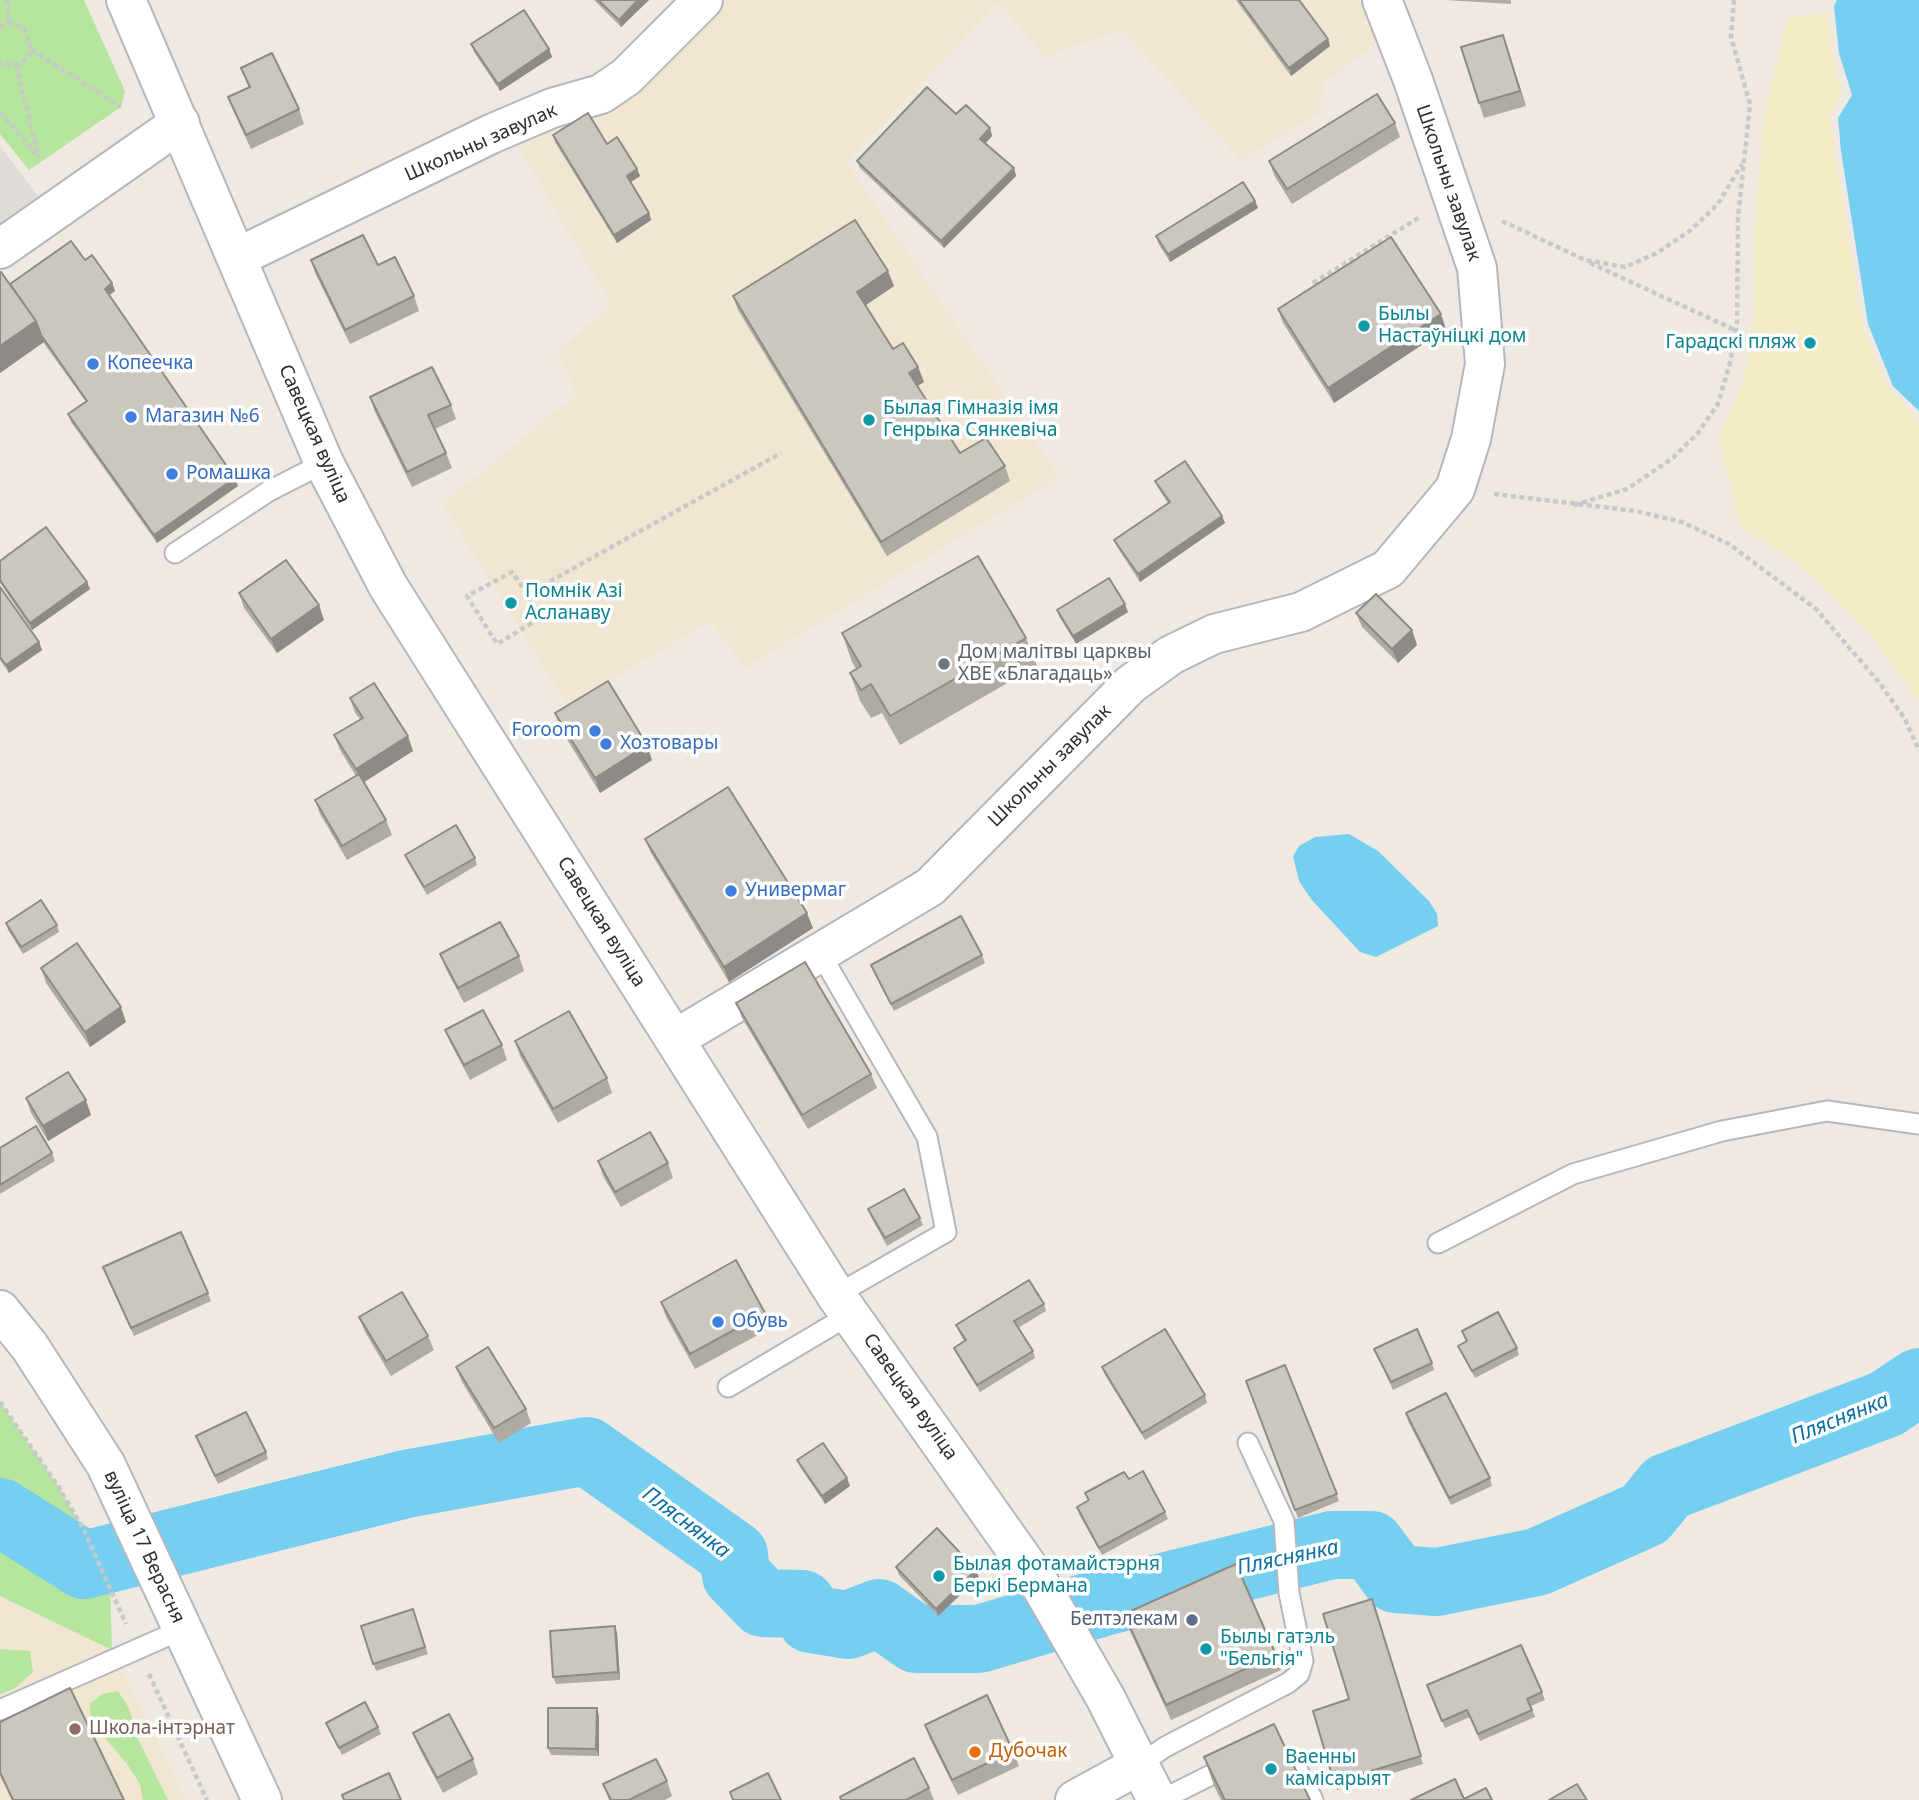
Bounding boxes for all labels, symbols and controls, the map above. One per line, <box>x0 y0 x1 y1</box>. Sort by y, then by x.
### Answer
street label: Школьны завулак <box>401 99 561 187</box>
street label: Школьны завулак <box>1411 102 1485 264</box>
place label: Былы Настаўніцкі дом <box>1378 304 1526 348</box>
marker: Былы Настаўніцкі дом <box>1356 318 1372 334</box>
place label: Гарадскі пляж <box>1666 332 1796 354</box>
marker: Гарадскі пляж <box>1802 335 1818 351</box>
place label: Копеечка <box>107 353 194 375</box>
marker: Копеечка <box>85 356 101 372</box>
street label: Савецкая вуліца <box>273 361 355 507</box>
place label: Былая Гімназія імя Генрыка Сянкевіча <box>883 398 1059 442</box>
place label: Магазин №6 <box>145 406 260 428</box>
marker: Магазин №6 <box>123 409 139 425</box>
marker: Былая Гімназія імя Генрыка Сянкевіча <box>861 412 877 428</box>
place label: Ромашка <box>186 463 271 485</box>
marker: Ромашка <box>164 466 180 482</box>
place label: Помнік Азі Асланаву <box>525 581 623 625</box>
marker: Помнік Азі Асланаву <box>503 595 519 611</box>
place label: Дом малітвы царквы ХВЕ «Благадаць» <box>958 642 1152 686</box>
marker: Дом малітвы царквы ХВЕ «Благадаць» <box>936 656 952 672</box>
street label: Школьны завулак <box>984 700 1116 832</box>
place label: Foroom <box>511 720 581 742</box>
marker: Foroom <box>587 723 603 739</box>
place label: Хозтовары <box>620 733 718 755</box>
marker: Хозтовары <box>598 736 614 752</box>
street label: Савецкая вуліца <box>552 853 650 991</box>
place label: Универмаг <box>745 880 846 902</box>
marker: Универмаг <box>723 883 739 899</box>
place label: Обувь <box>732 1311 788 1333</box>
marker: Обувь <box>710 1314 726 1330</box>
street label: Савецкая вуліца <box>858 1329 962 1465</box>
water label: Пляснянка <box>1788 1388 1892 1450</box>
street label: вуліца 17 Верасня <box>99 1467 189 1627</box>
water label: Пляснянка <box>637 1482 735 1564</box>
water label: Пляснянка <box>1235 1535 1341 1581</box>
place label: Былая фотамайстэрня Беркі Бермана <box>953 1554 1160 1598</box>
marker: Былая фотамайстэрня Беркі Бермана <box>931 1568 947 1584</box>
place label: Белтэлекам <box>1070 1609 1178 1631</box>
marker: Белтэлекам <box>1184 1612 1200 1628</box>
place label: Былы гатэль "Бельгія" <box>1220 1627 1335 1671</box>
marker: Былы гатэль "Бельгія" <box>1198 1641 1214 1657</box>
place label: Школа-інтэрнат <box>89 1718 235 1740</box>
marker: Школа-інтэрнат <box>67 1721 83 1737</box>
place label: Дубочак <box>989 1741 1067 1763</box>
marker: Дубочак <box>967 1744 983 1760</box>
place label: Ваенны камісарыят <box>1285 1747 1390 1791</box>
marker: Ваенны камісарыят <box>1263 1761 1279 1777</box>

